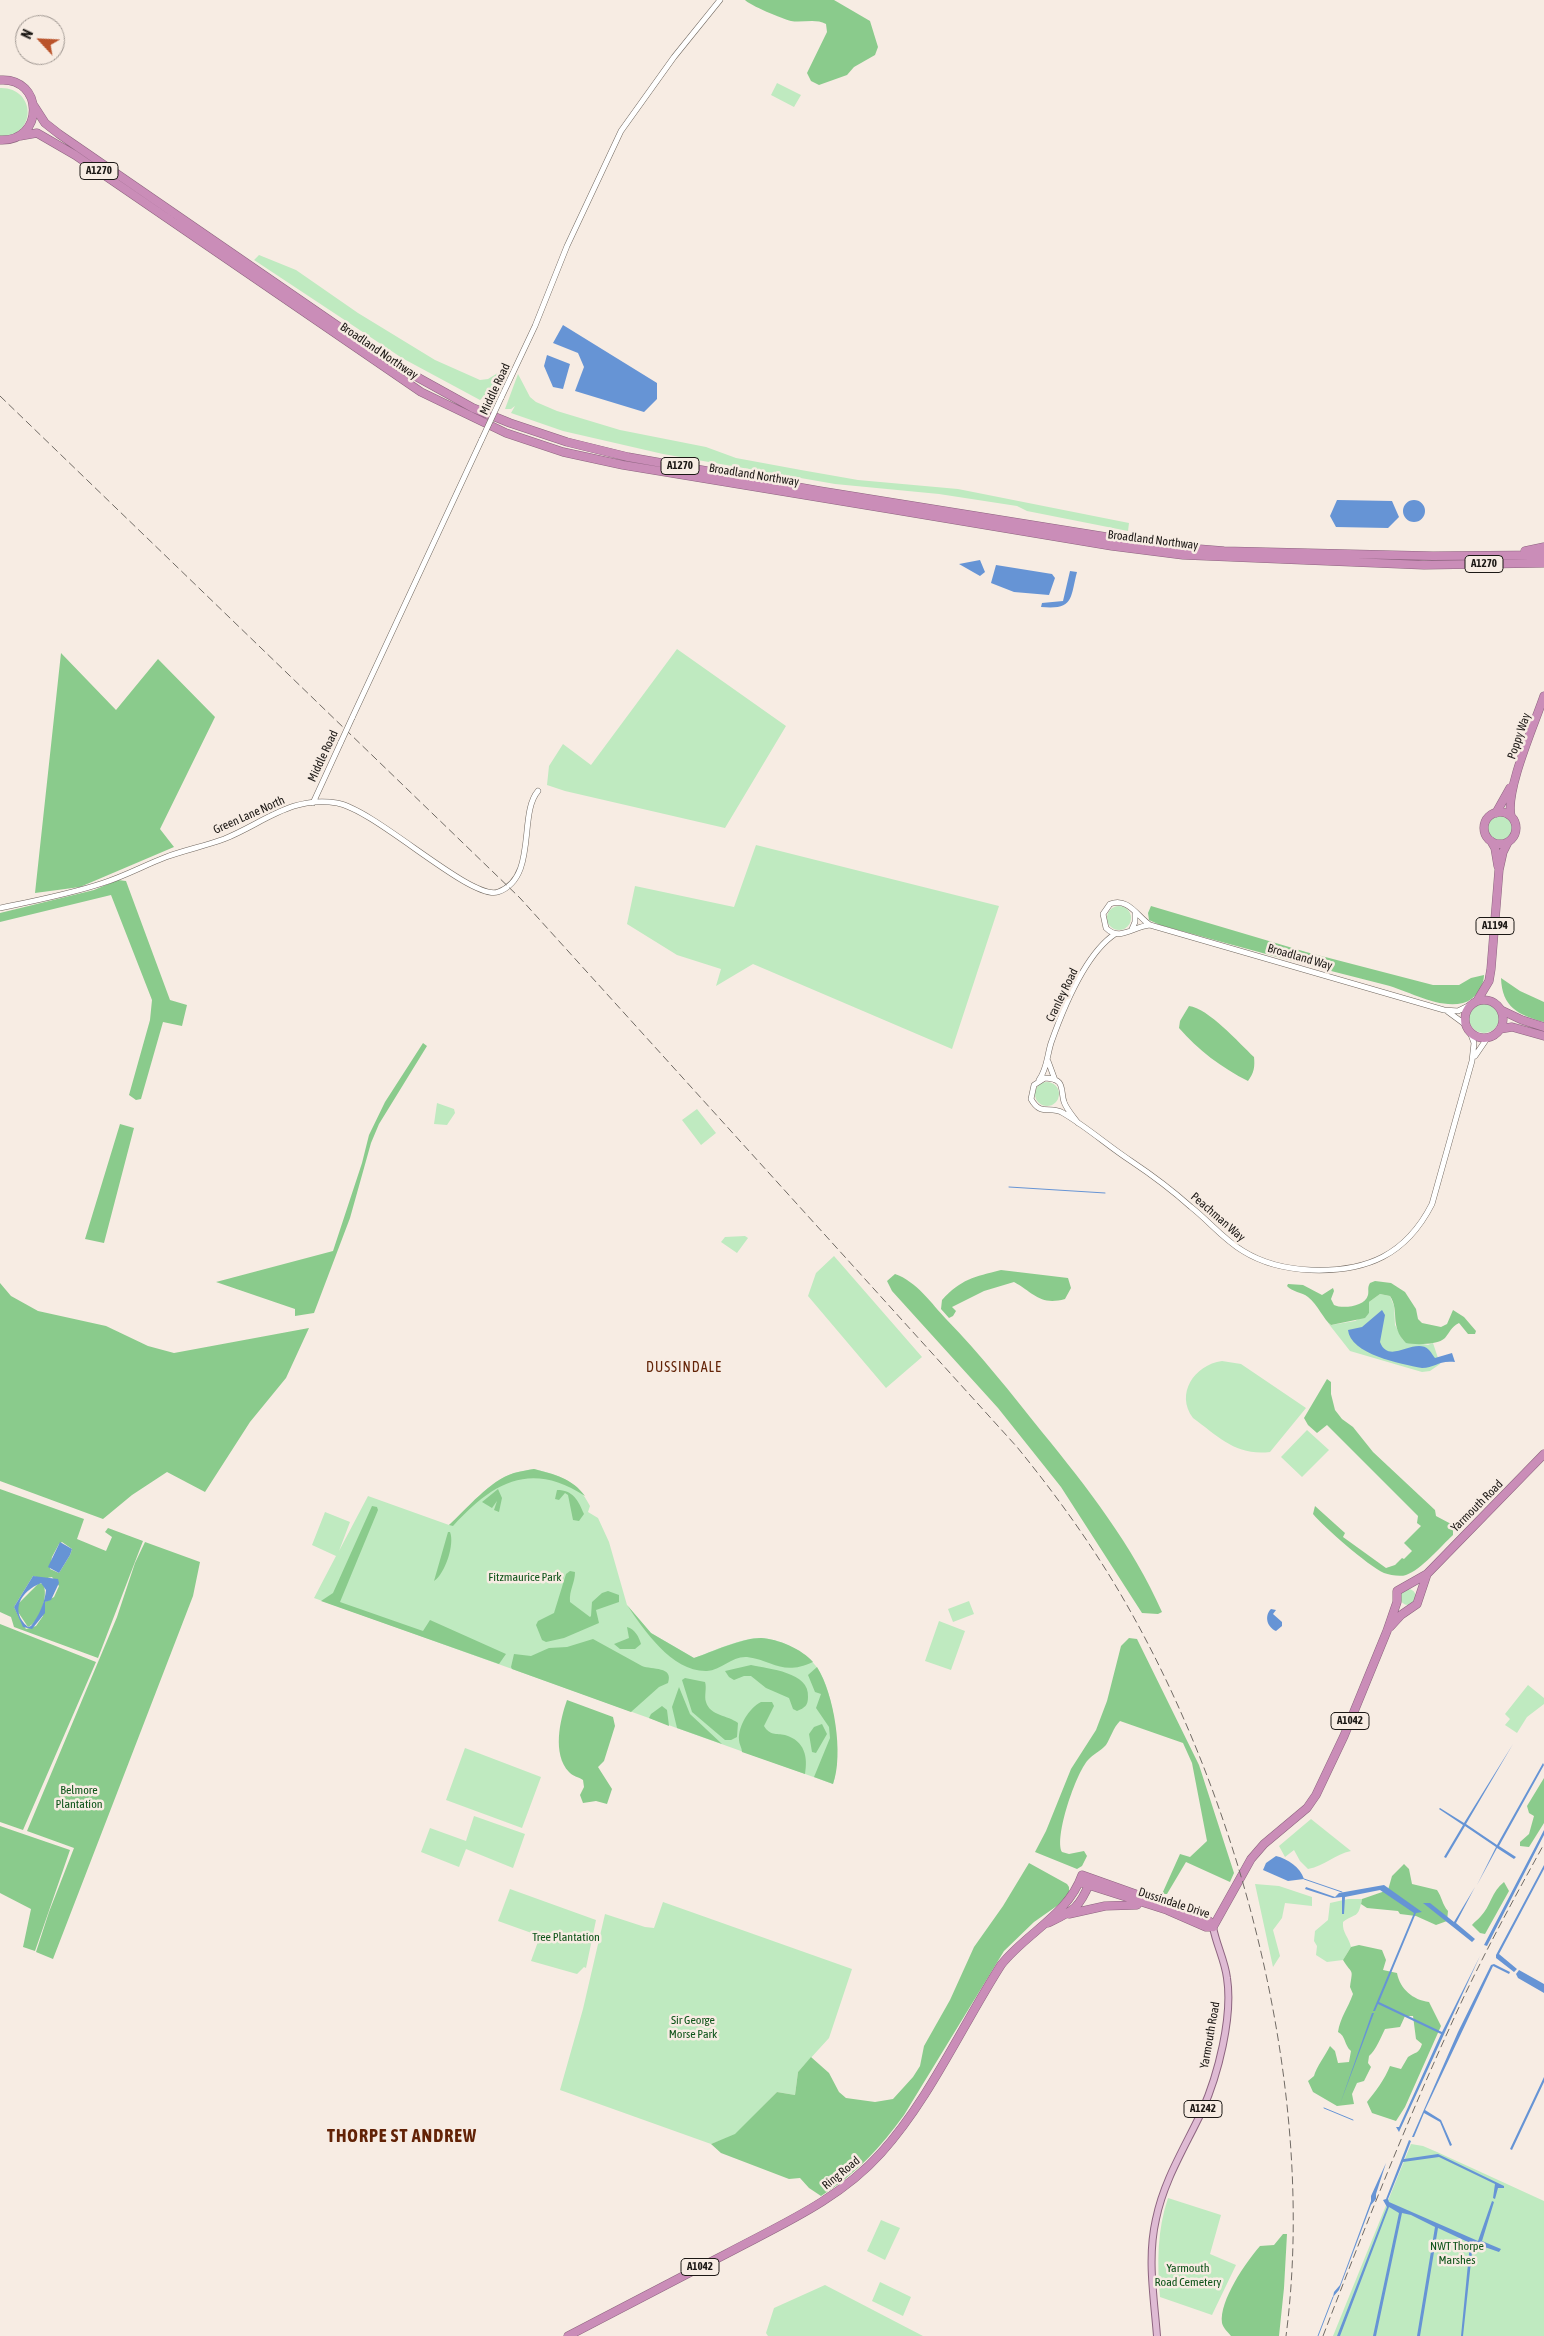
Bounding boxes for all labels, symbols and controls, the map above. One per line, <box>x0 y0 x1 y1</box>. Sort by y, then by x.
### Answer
north arrow <box>15 15 65 65</box>
text: N <box>18 27 36 41</box>
road number: A1270 <box>80 162 118 180</box>
street label: Broadland Northway <box>337 320 421 382</box>
street label: Middle Road <box>477 361 513 417</box>
road number: A1270 <box>661 458 699 474</box>
street label: Broadland Northway <box>708 461 800 489</box>
street label: Broadland Northway <box>1107 527 1199 553</box>
road number: A1270 <box>1465 556 1503 572</box>
street label: Poppy Way <box>1504 711 1534 761</box>
street label: Middle Road <box>305 728 341 784</box>
street label: Green Lane North <box>211 793 287 837</box>
road number: A1194 <box>1476 918 1514 934</box>
street label: Broadland Way <box>1266 941 1334 973</box>
street label: Cranley Road <box>1043 966 1081 1024</box>
street label: Peachman Way <box>1188 1189 1248 1245</box>
district label: DUSSINDALE <box>645 1360 723 1376</box>
street label: Yarmouth Road <box>1448 1477 1506 1535</box>
park label: Fitzmaurice Park <box>488 1570 562 1584</box>
road number: A1042 <box>1331 1712 1369 1730</box>
park label: Belmore Plantation <box>55 1783 103 1811</box>
street label: Dussindale Drive <box>1136 1885 1212 1921</box>
park label: Tree Plantation <box>532 1930 600 1944</box>
street label: Yarmouth Road <box>1197 2000 1223 2070</box>
park label: Sir George Morse Park <box>669 2013 717 2041</box>
road number: A1242 <box>1184 2100 1222 2118</box>
district label: THORPE ST ANDREW <box>325 2125 479 2147</box>
street label: Ring Road <box>819 2153 863 2193</box>
park label: NWT Thorpe Marshes <box>1430 2239 1484 2267</box>
road number: A1042 <box>681 2258 719 2276</box>
park label: Yarmouth Road Cemetery <box>1155 2261 1221 2289</box>

